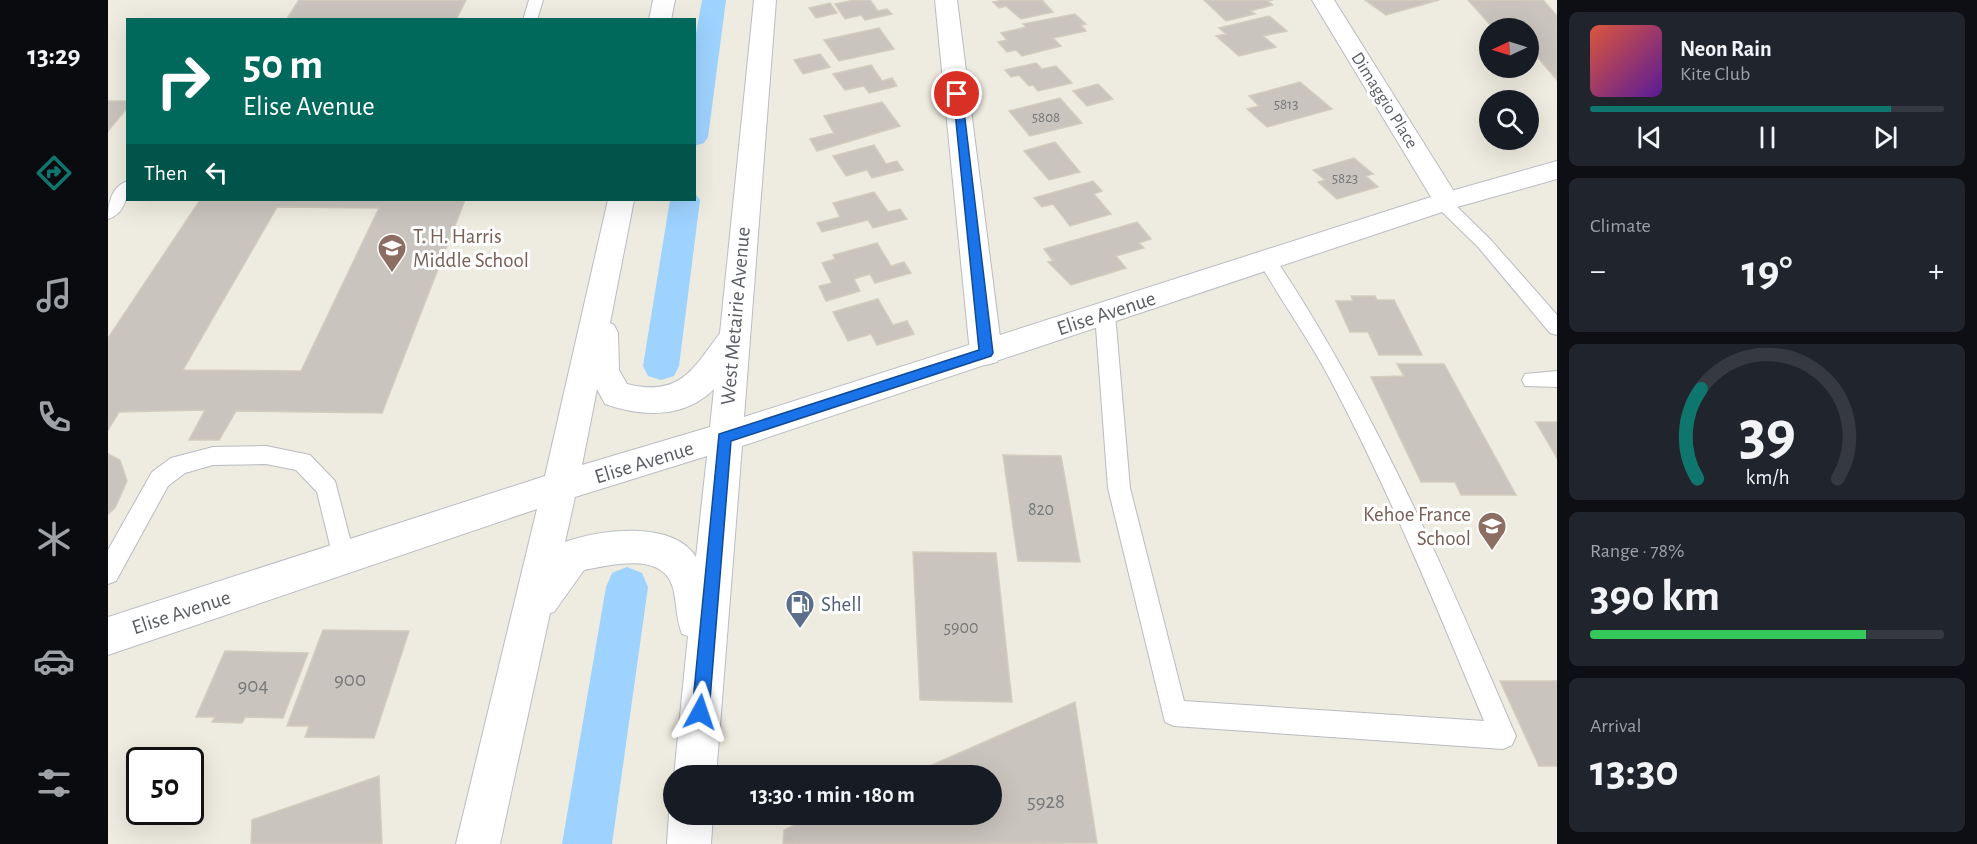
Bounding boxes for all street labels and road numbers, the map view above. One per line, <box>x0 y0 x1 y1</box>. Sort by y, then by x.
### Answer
street label: Dimaggio Place <box>1347 49 1421 152</box>
street label: West Metairie Avenue <box>717 226 754 406</box>
street label: Elise Avenue <box>1054 288 1158 339</box>
street label: Elise Avenue <box>592 437 696 488</box>
street label: Elise Avenue <box>129 587 233 638</box>

